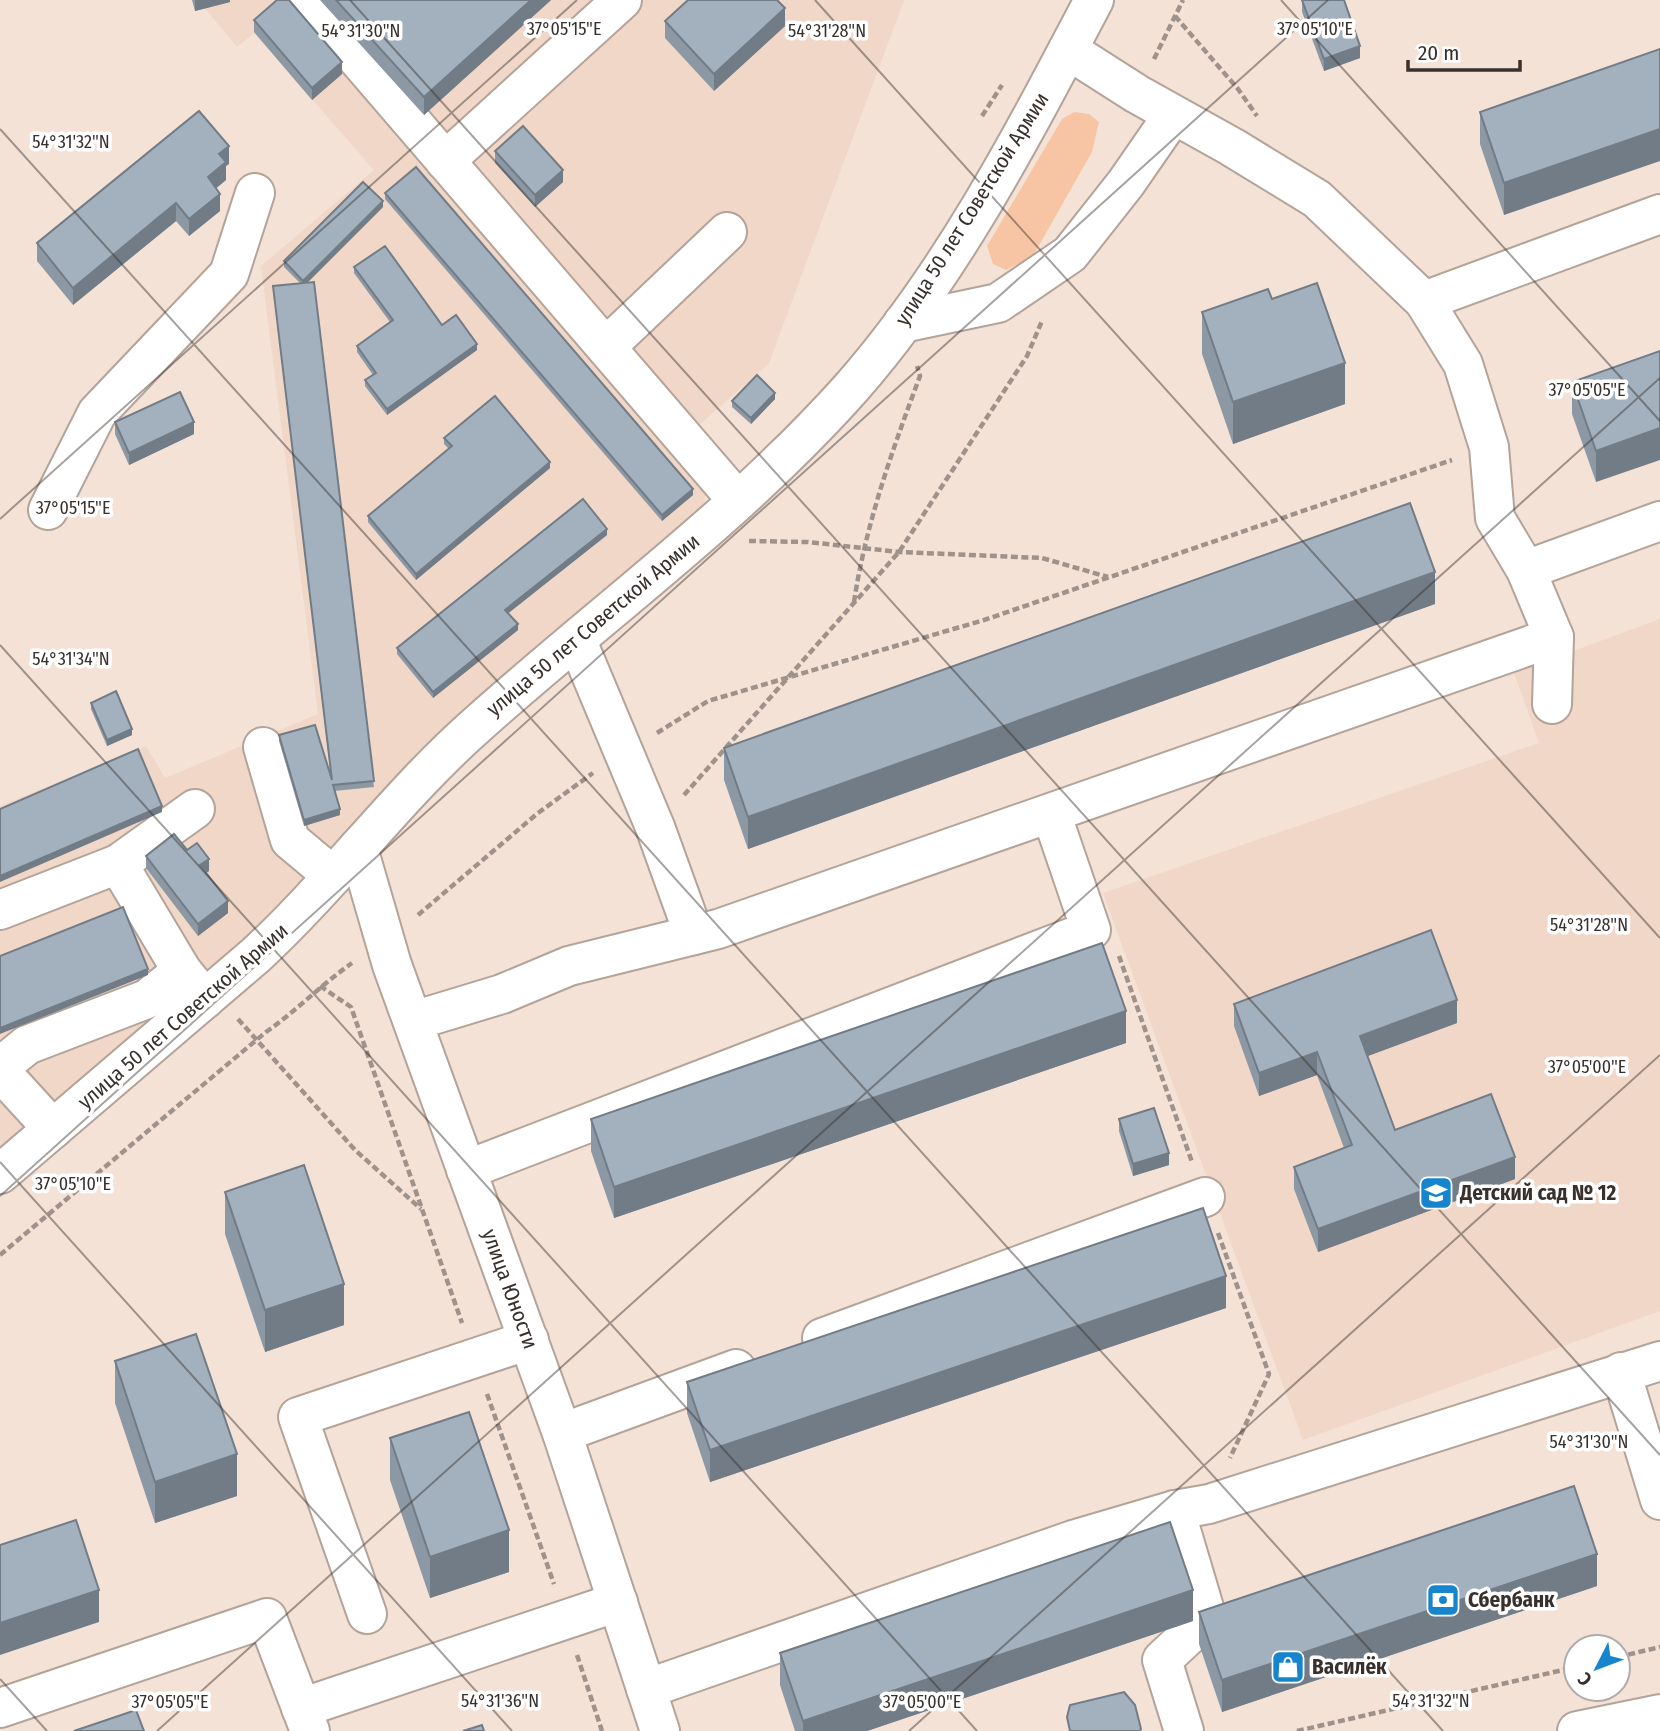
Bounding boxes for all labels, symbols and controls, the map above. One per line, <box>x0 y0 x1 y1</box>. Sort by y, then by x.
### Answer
text: 37°05'15"E <box>527 18 601 40</box>
text: 37°05'10"E <box>1277 18 1353 40</box>
text: 54°31'30"N <box>322 20 400 42</box>
text: 54°31'28"N <box>788 20 866 42</box>
scale bar <box>1408 28 1520 72</box>
text: 20 m <box>1418 40 1459 66</box>
street label: улица 50 лет Советской Армии <box>889 87 1055 331</box>
text: 54°31'32"N <box>32 131 110 153</box>
text: 37°05'05"E <box>1549 379 1625 401</box>
text: 37°05'15"E <box>36 497 110 519</box>
street label: улица 50 лет Советской Армии <box>481 528 705 722</box>
text: 54°31'34"N <box>32 648 110 670</box>
text: 54°31'28"N <box>1550 914 1628 936</box>
street label: улица 50 лет Советской Армии <box>72 918 294 1114</box>
text: 37°05'00"E <box>1548 1056 1626 1078</box>
text: 37°05'10"E <box>35 1173 111 1195</box>
school or university icon: Детский сад № 12 <box>1417 1174 1455 1212</box>
place label: Детский сад № 12 <box>1459 1180 1617 1206</box>
street label: улица Юности <box>476 1225 544 1353</box>
text: 54°31'30"N <box>1550 1431 1628 1453</box>
bank icon: Сбербанк <box>1424 1581 1462 1619</box>
place label: Сбербанк <box>1468 1587 1555 1613</box>
north arrow <box>1562 1633 1632 1703</box>
shop icon: Василёк <box>1269 1648 1307 1686</box>
place label: Василёк <box>1312 1654 1387 1680</box>
text: С <box>1573 1668 1597 1690</box>
text: 54°31'36"N <box>461 1690 539 1712</box>
text: 54°31'32"N <box>1392 1690 1470 1712</box>
text: 37°05'05"E <box>132 1691 208 1713</box>
text: 37°05'00"E <box>883 1691 961 1713</box>

